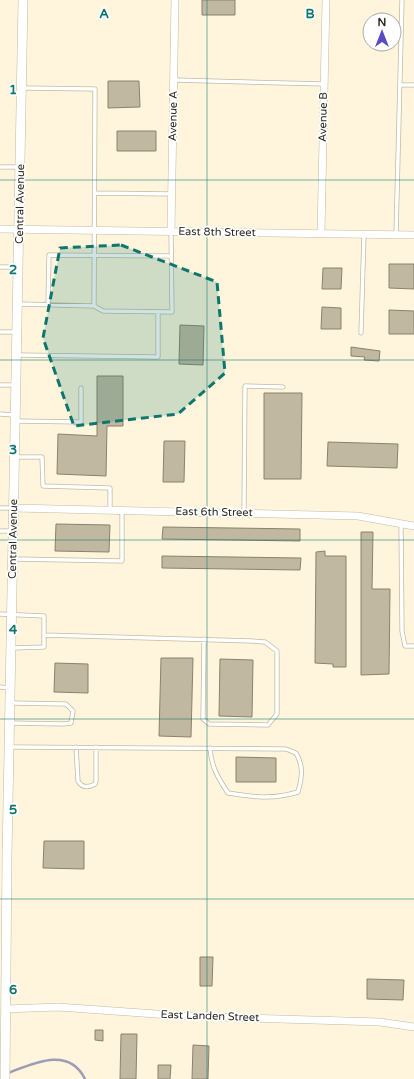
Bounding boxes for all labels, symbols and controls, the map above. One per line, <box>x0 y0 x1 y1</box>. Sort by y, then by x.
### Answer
text: A <box>99 6 109 22</box>
text: B <box>305 6 315 22</box>
north arrow <box>362 12 402 52</box>
text: N <box>378 16 386 29</box>
text: 1 <box>9 82 17 98</box>
street label: Avenue A <box>166 91 180 141</box>
street label: Avenue B <box>316 92 330 142</box>
street label: Central Avenue <box>13 164 27 244</box>
street label: East 8th Street <box>178 225 256 239</box>
text: 2 <box>9 262 17 278</box>
text: 3 <box>9 442 17 458</box>
street label: Central Avenue <box>6 499 20 579</box>
street label: East 6th Street <box>175 505 253 519</box>
text: 4 <box>9 622 18 638</box>
text: 5 <box>9 802 17 818</box>
text: 6 <box>9 982 17 998</box>
street label: East Landen Street <box>160 1008 260 1024</box>

